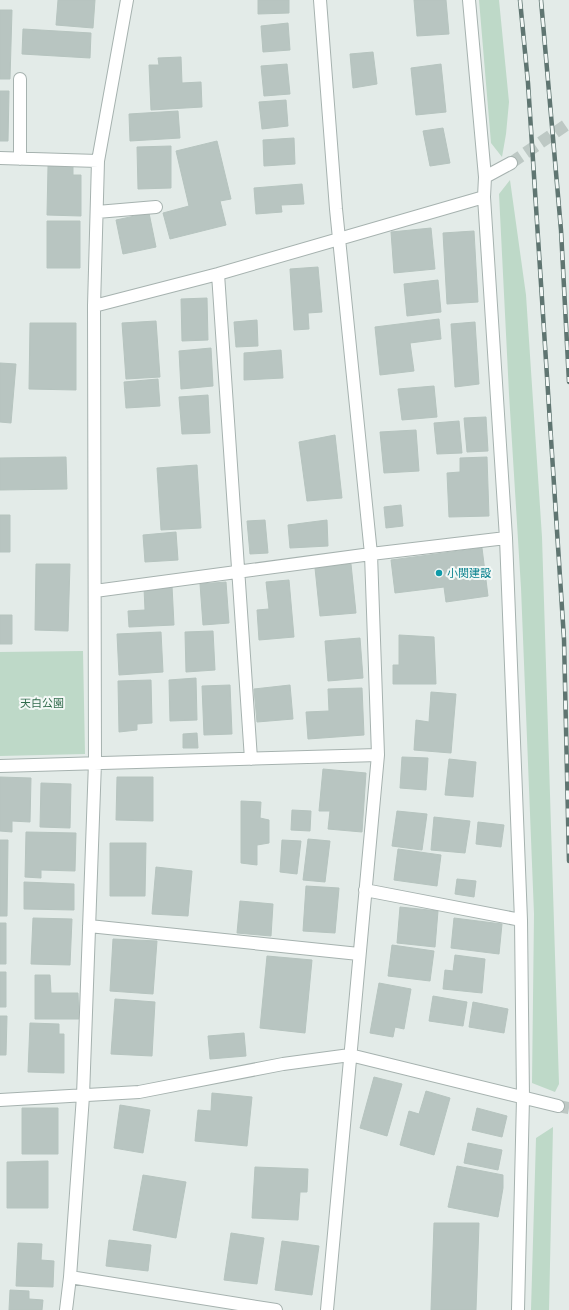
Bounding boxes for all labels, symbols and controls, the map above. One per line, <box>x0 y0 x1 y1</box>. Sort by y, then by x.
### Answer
place label: 小関建設 <box>447 567 491 580</box>
marker: 小関建設 <box>434 568 444 578</box>
park label: 天白公園 <box>20 697 64 710</box>

